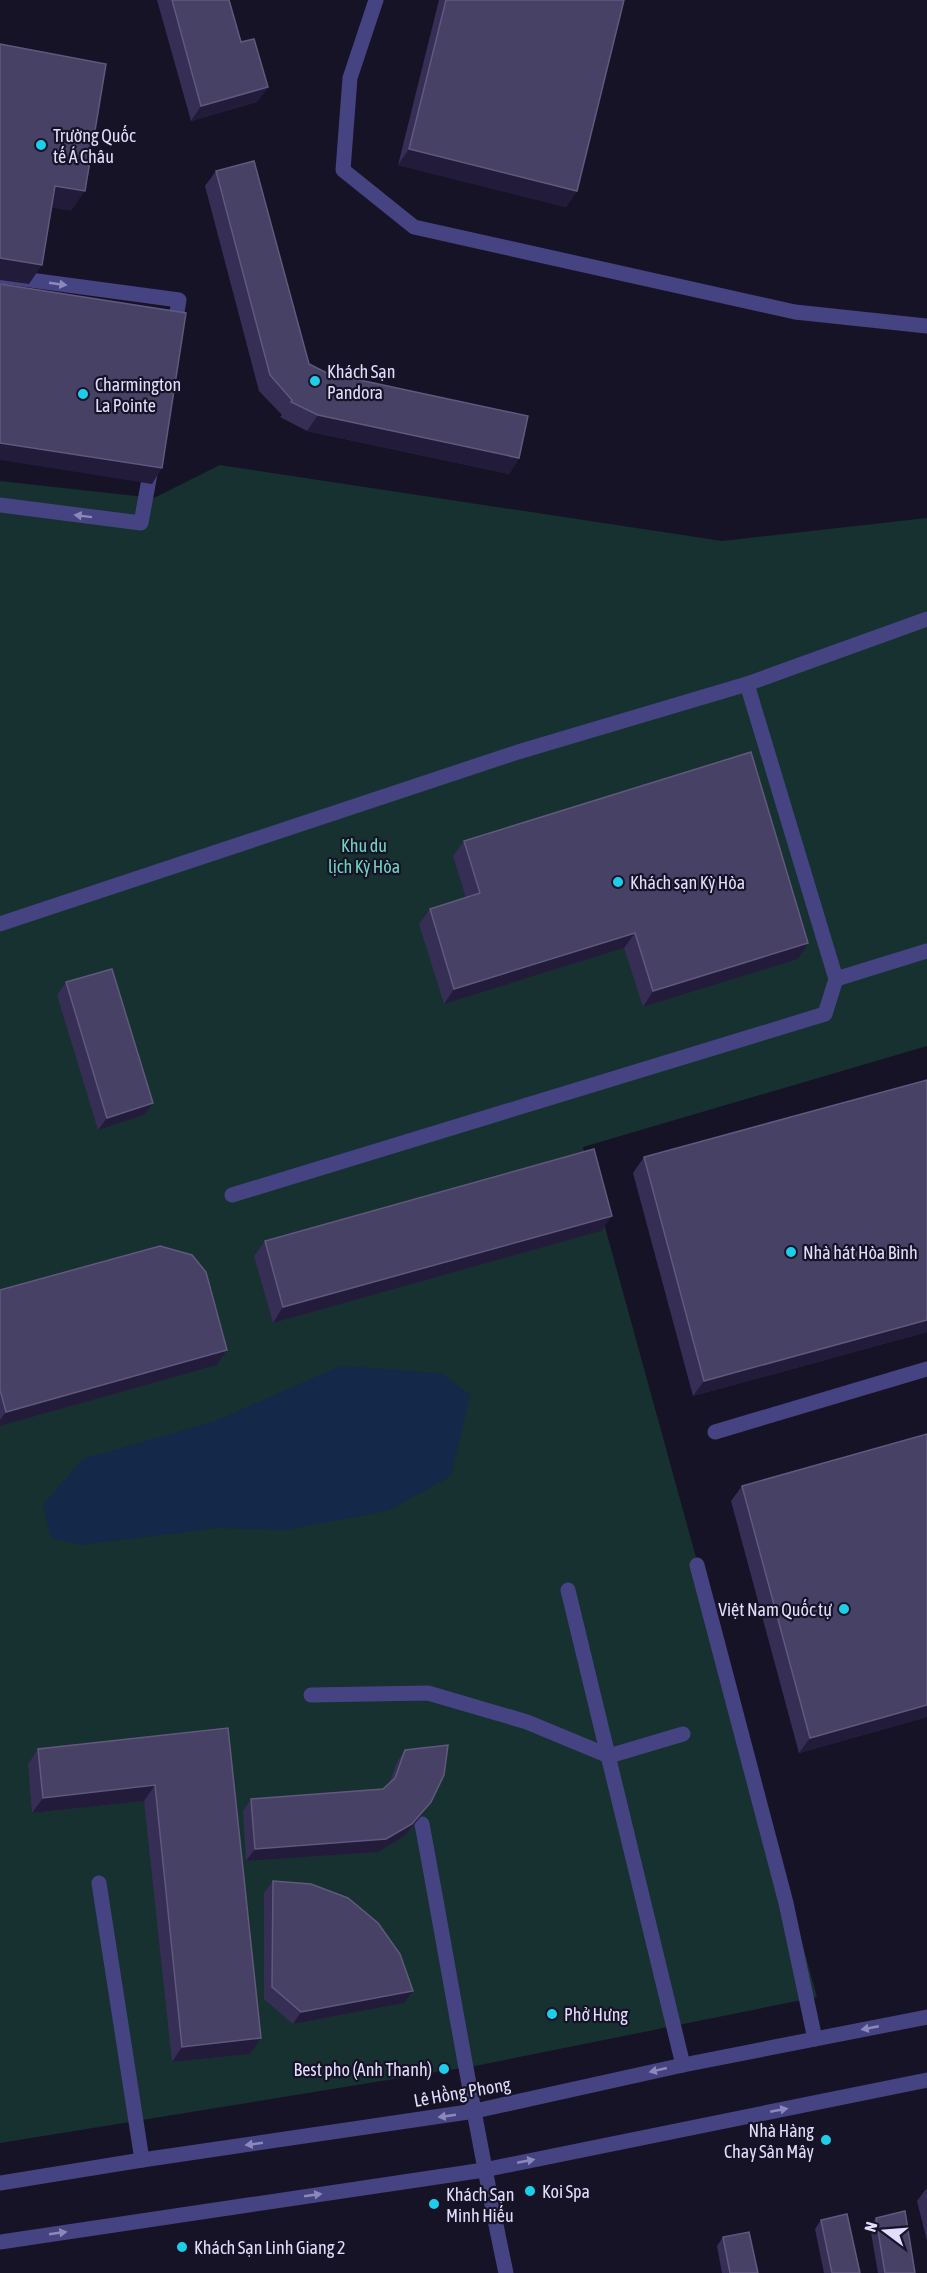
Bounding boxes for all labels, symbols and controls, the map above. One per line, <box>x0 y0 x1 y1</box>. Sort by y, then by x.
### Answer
place label: Trường Quốc tế Á Châu <box>53 124 136 167</box>
marker: Trường Quốc tế Á Châu <box>34 138 48 152</box>
one-way arrow <box>49 279 68 289</box>
place label: Khách Sạn Pandora <box>327 361 395 403</box>
place label: Charmington La Pointe <box>95 374 181 416</box>
marker: Khách Sạn Pandora <box>308 374 322 388</box>
marker: Charmington La Pointe <box>76 387 90 401</box>
one-way arrow <box>74 511 93 521</box>
park label: Khu du lịch Kỳ Hòa <box>328 835 400 877</box>
place label: Khách sạn Kỳ Hòa <box>630 872 745 893</box>
marker: Khách sạn Kỳ Hòa <box>611 875 625 889</box>
place label: Nhà hát Hòa Bình <box>803 1242 918 1263</box>
marker: Nhà hát Hòa Bình <box>784 1245 798 1259</box>
place label: Việt Nam Quốc tự <box>718 1598 832 1620</box>
marker: Việt Nam Quốc tự <box>837 1602 851 1616</box>
place label: Phở Hưng <box>564 2004 628 2025</box>
marker: Phở Hưng <box>545 2007 559 2021</box>
one-way arrow <box>860 2024 879 2033</box>
place label: Best pho (Anh Thanh) <box>294 2059 432 2080</box>
marker: Best pho (Anh Thanh) <box>437 2062 451 2076</box>
one-way arrow <box>649 2066 667 2076</box>
street label: Lê Hồng Phong <box>412 2072 512 2111</box>
one-way arrow <box>770 2105 789 2114</box>
one-way arrow <box>437 2111 456 2120</box>
place label: Nhà Hàng Chay Sân Mây <box>724 2120 814 2162</box>
marker: Nhà Hàng Chay Sân Mây <box>819 2133 833 2147</box>
one-way arrow <box>244 2139 263 2148</box>
one-way arrow <box>517 2156 536 2166</box>
place label: Koi Spa <box>542 2181 590 2202</box>
place label: Khách Sạn Minh Hiếu <box>446 2184 514 2226</box>
marker: Koi Spa <box>523 2184 537 2198</box>
one-way arrow <box>304 2191 323 2200</box>
marker: Khách Sạn Minh Hiếu <box>427 2197 441 2211</box>
north arrow <box>855 2201 915 2261</box>
text: N <box>861 2220 881 2234</box>
one-way arrow <box>48 2229 67 2238</box>
place label: Khách Sạn Linh Giang 2 <box>194 2237 345 2258</box>
marker: Khách Sạn Linh Giang 2 <box>175 2240 189 2254</box>

